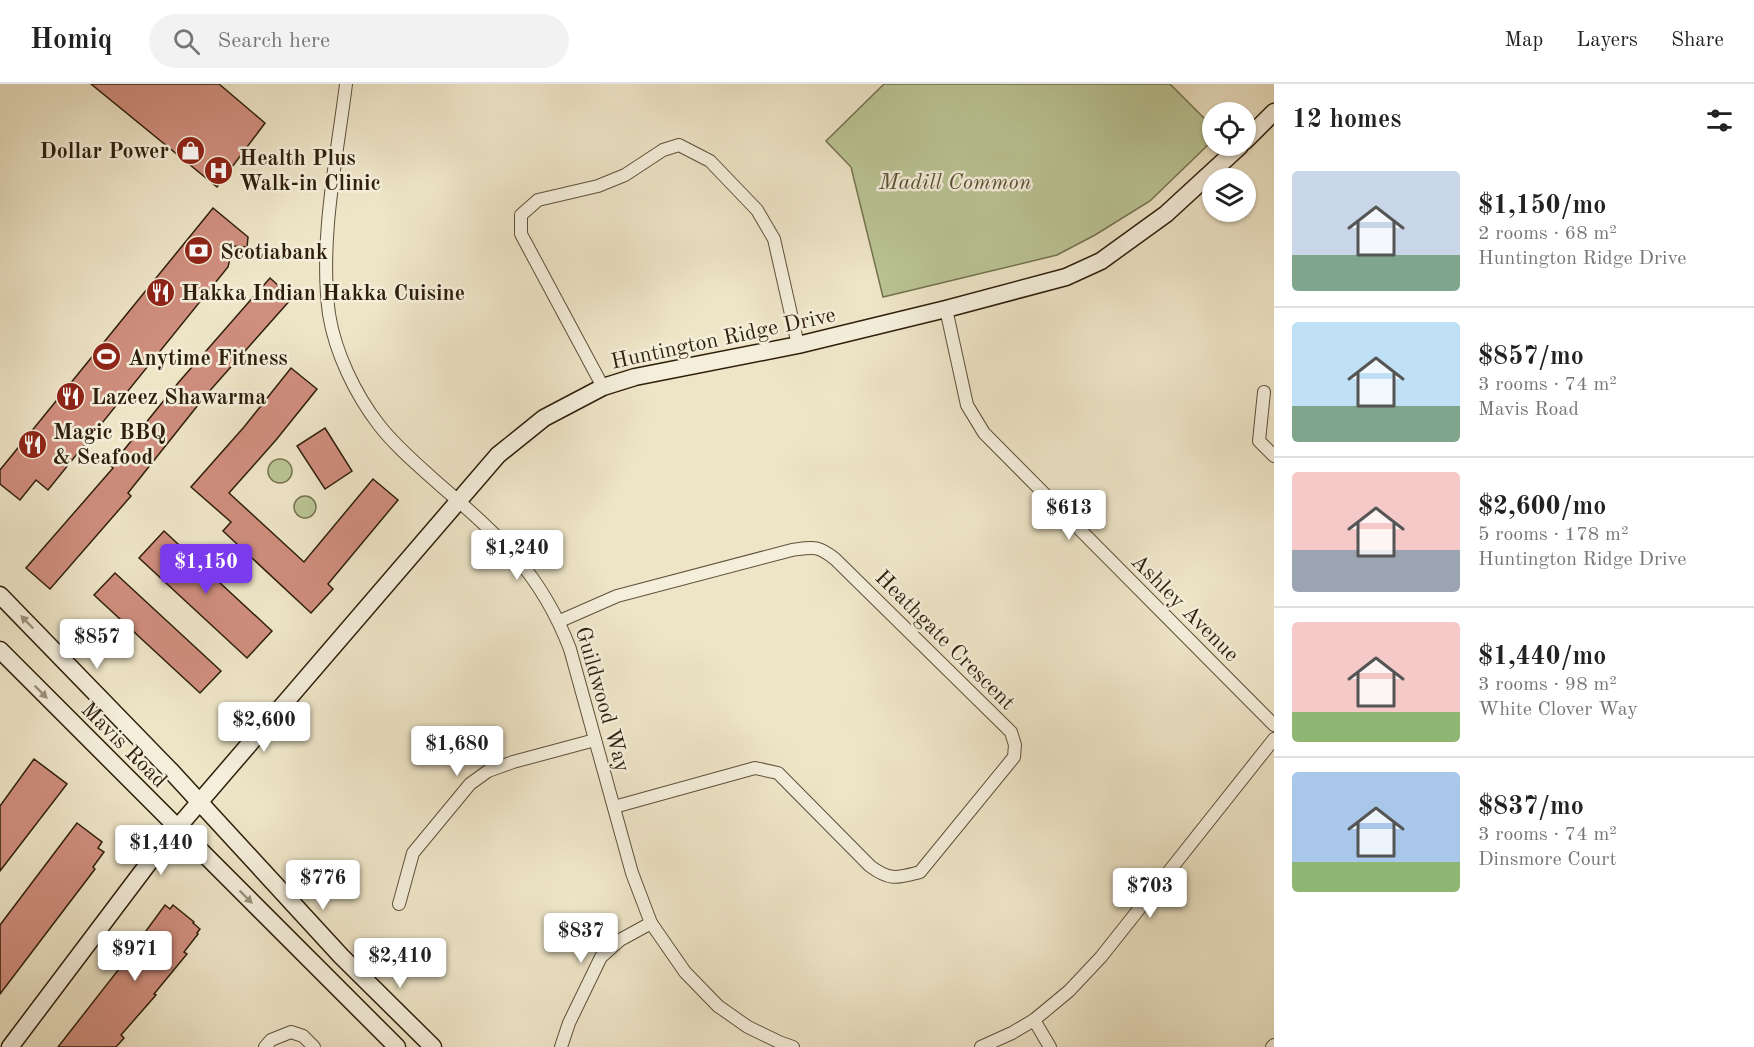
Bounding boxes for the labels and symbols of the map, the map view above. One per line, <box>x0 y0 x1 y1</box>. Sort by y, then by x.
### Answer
shop icon: Dollar Power <box>174 134 206 166</box>
place label: Dollar Power <box>39 141 169 163</box>
place label: Health Plus Walk-in Clinic <box>239 148 381 195</box>
hospital icon: Health Plus Walk-in Clinic <box>202 154 234 186</box>
park label: Madill Common <box>878 172 1032 194</box>
bank icon: Scotiabank <box>183 235 215 267</box>
place label: Scotiabank <box>220 242 328 264</box>
restaurant icon: Hakka Indian Hakka Cuisine <box>144 276 176 308</box>
place label: Hakka Indian Hakka Cuisine <box>181 283 465 305</box>
street label: Huntington Ridge Drive <box>609 304 838 374</box>
sports icon: Anytime Fitness <box>91 341 123 373</box>
place label: Anytime Fitness <box>128 348 288 370</box>
restaurant icon: Lazeez Shawarma <box>54 380 86 412</box>
place label: Lazeez Shawarma <box>91 387 266 409</box>
place label: Magic BBQ & Seafood <box>53 422 166 469</box>
restaurant icon: Magic BBQ & Seafood <box>16 428 48 460</box>
pin: $613 <box>1033 490 1105 541</box>
pin: $1,240 <box>468 530 566 581</box>
pin: $1,150 <box>157 544 255 595</box>
street label: Ashley Avenue <box>1127 550 1243 666</box>
street label: Heathgate Crescent <box>871 566 1019 714</box>
one-way arrow <box>20 616 34 630</box>
pin: $857 <box>61 619 133 670</box>
street label: Guildwood Way <box>571 624 633 775</box>
one-way arrow <box>34 684 48 698</box>
street label: Mavis Road <box>77 698 171 792</box>
pin: $2,600 <box>215 702 313 753</box>
pin: $1,680 <box>408 726 506 777</box>
pin: $1,440 <box>112 825 210 876</box>
pin: $776 <box>287 860 359 911</box>
pin: $703 <box>1114 868 1186 919</box>
one-way arrow <box>239 889 253 903</box>
pin: $837 <box>545 913 617 964</box>
pin: $971 <box>99 931 171 982</box>
pin: $2,410 <box>351 938 449 989</box>

